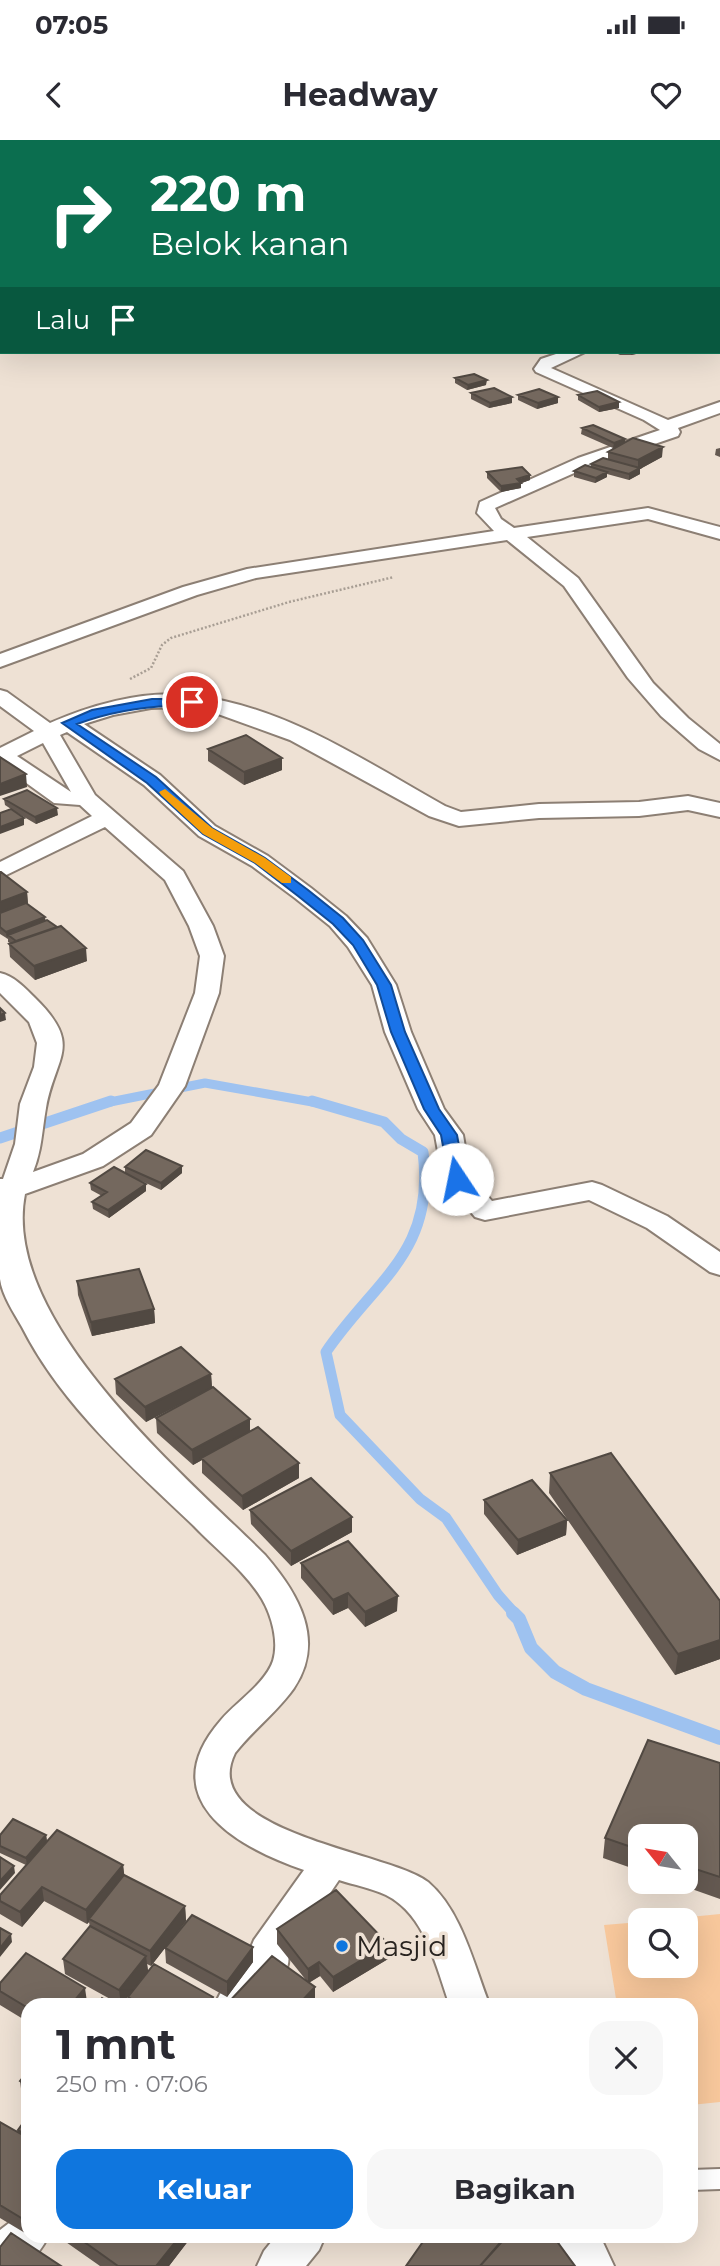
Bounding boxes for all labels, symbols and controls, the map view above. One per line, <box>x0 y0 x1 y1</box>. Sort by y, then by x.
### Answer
text: 07:05 <box>35 9 108 41</box>
text: Headway <box>282 75 438 114</box>
icon: back <box>35 76 73 114</box>
icon: heart <box>647 76 685 114</box>
text: 220 m <box>150 164 306 223</box>
icon: right <box>35 168 126 259</box>
text: Belok kanan <box>150 224 350 263</box>
icon: arrive <box>104 301 142 339</box>
text: Lalu <box>35 304 90 336</box>
pin <box>162 672 222 732</box>
icon: arrive <box>173 683 211 721</box>
position arrow <box>420 1142 494 1216</box>
north arrow <box>628 1824 698 1894</box>
map controls <box>628 1824 698 1978</box>
button: search <box>628 1908 698 1978</box>
place label: Masjid <box>356 1929 447 1963</box>
marker: Masjid <box>334 1938 350 1954</box>
text: 1 mnt <box>56 2018 176 2070</box>
button: close <box>589 2021 663 2095</box>
text: 250 m · 07:06 <box>56 2070 208 2098</box>
button: Keluar <box>56 2149 353 2229</box>
button: Bagikan <box>367 2149 663 2229</box>

